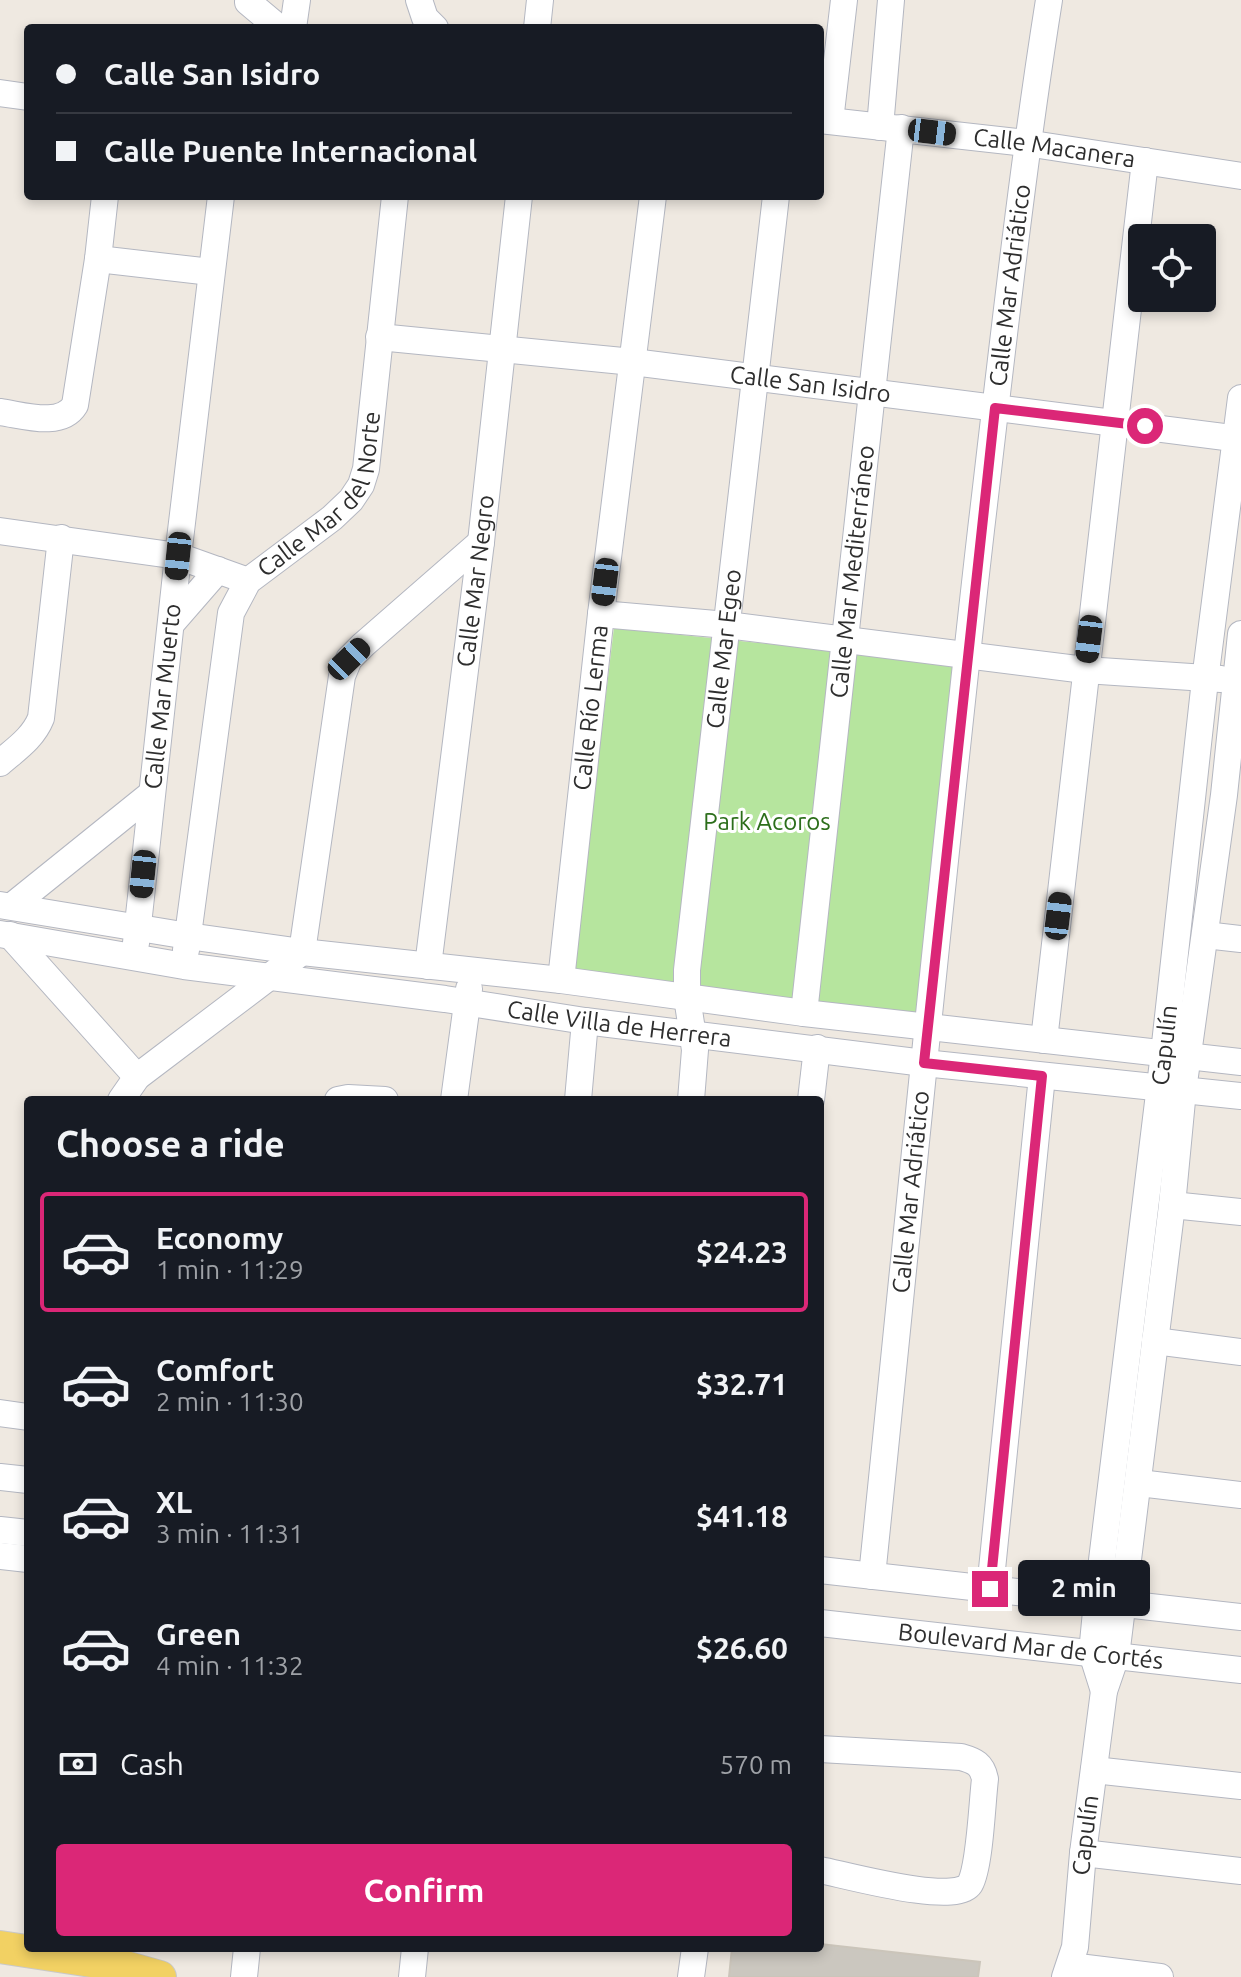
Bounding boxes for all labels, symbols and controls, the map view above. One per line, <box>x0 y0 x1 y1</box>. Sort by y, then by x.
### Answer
text: Calle San Isidro <box>104 57 320 91</box>
car <box>907 117 957 147</box>
street label: Calle Macanera <box>972 123 1137 173</box>
text: Calle Puente Internacional <box>104 134 477 168</box>
street label: Calle Mar Adriático <box>984 183 1035 388</box>
map controls <box>1128 224 1216 312</box>
button: locate <box>1128 224 1216 312</box>
street label: Calle San Isidro <box>728 360 893 408</box>
route start <box>1127 408 1163 444</box>
street label: Calle Mar del Norte <box>252 410 385 582</box>
street label: Calle Mar Mediterráneo <box>825 444 879 700</box>
street label: Calle Mar Negro <box>451 493 499 669</box>
car <box>164 531 192 581</box>
car <box>590 557 620 607</box>
street label: Calle Mar Egeo <box>701 568 746 730</box>
street label: Calle Mar Muerto <box>139 602 186 791</box>
car <box>1074 614 1104 664</box>
street label: Calle Río Lerma <box>568 623 613 792</box>
car <box>323 634 375 684</box>
park label: Park Acoros <box>703 808 831 835</box>
car <box>129 849 157 899</box>
car <box>1043 891 1073 941</box>
street label: Calle Villa de Herrera <box>505 995 733 1052</box>
street label: Capulín <box>1146 1004 1182 1087</box>
street label: Calle Mar Adriático <box>887 1089 934 1294</box>
text: Choose a ride <box>56 1123 285 1164</box>
icon: car <box>60 1216 132 1288</box>
text: Economy <box>156 1221 283 1255</box>
text: $24.23 <box>696 1235 788 1269</box>
text: 1 min · 11:29 <box>156 1255 304 1284</box>
icon: car <box>60 1348 132 1420</box>
text: Comfort <box>156 1353 274 1387</box>
text: $32.71 <box>696 1367 788 1401</box>
text: 2 min · 11:30 <box>156 1387 304 1416</box>
icon: car <box>60 1480 132 1552</box>
text: XL <box>156 1485 192 1519</box>
text: $41.18 <box>696 1499 788 1533</box>
text: 3 min · 11:31 <box>156 1519 304 1548</box>
callout: 2 min <box>1018 1561 1150 1617</box>
route end <box>972 1571 1008 1607</box>
text: 2 min <box>1051 1573 1117 1602</box>
icon: car <box>60 1612 132 1684</box>
text: Green <box>156 1617 241 1651</box>
street label: Boulevard Mar de Cortés <box>897 1618 1165 1674</box>
text: $26.60 <box>696 1631 788 1665</box>
text: 4 min · 11:32 <box>156 1651 304 1680</box>
icon: cash <box>56 1742 100 1786</box>
text: Cash <box>120 1747 184 1781</box>
text: 570 m <box>720 1750 792 1779</box>
street label: Capulín <box>1067 1793 1103 1876</box>
button: Confirm <box>56 1844 792 1936</box>

